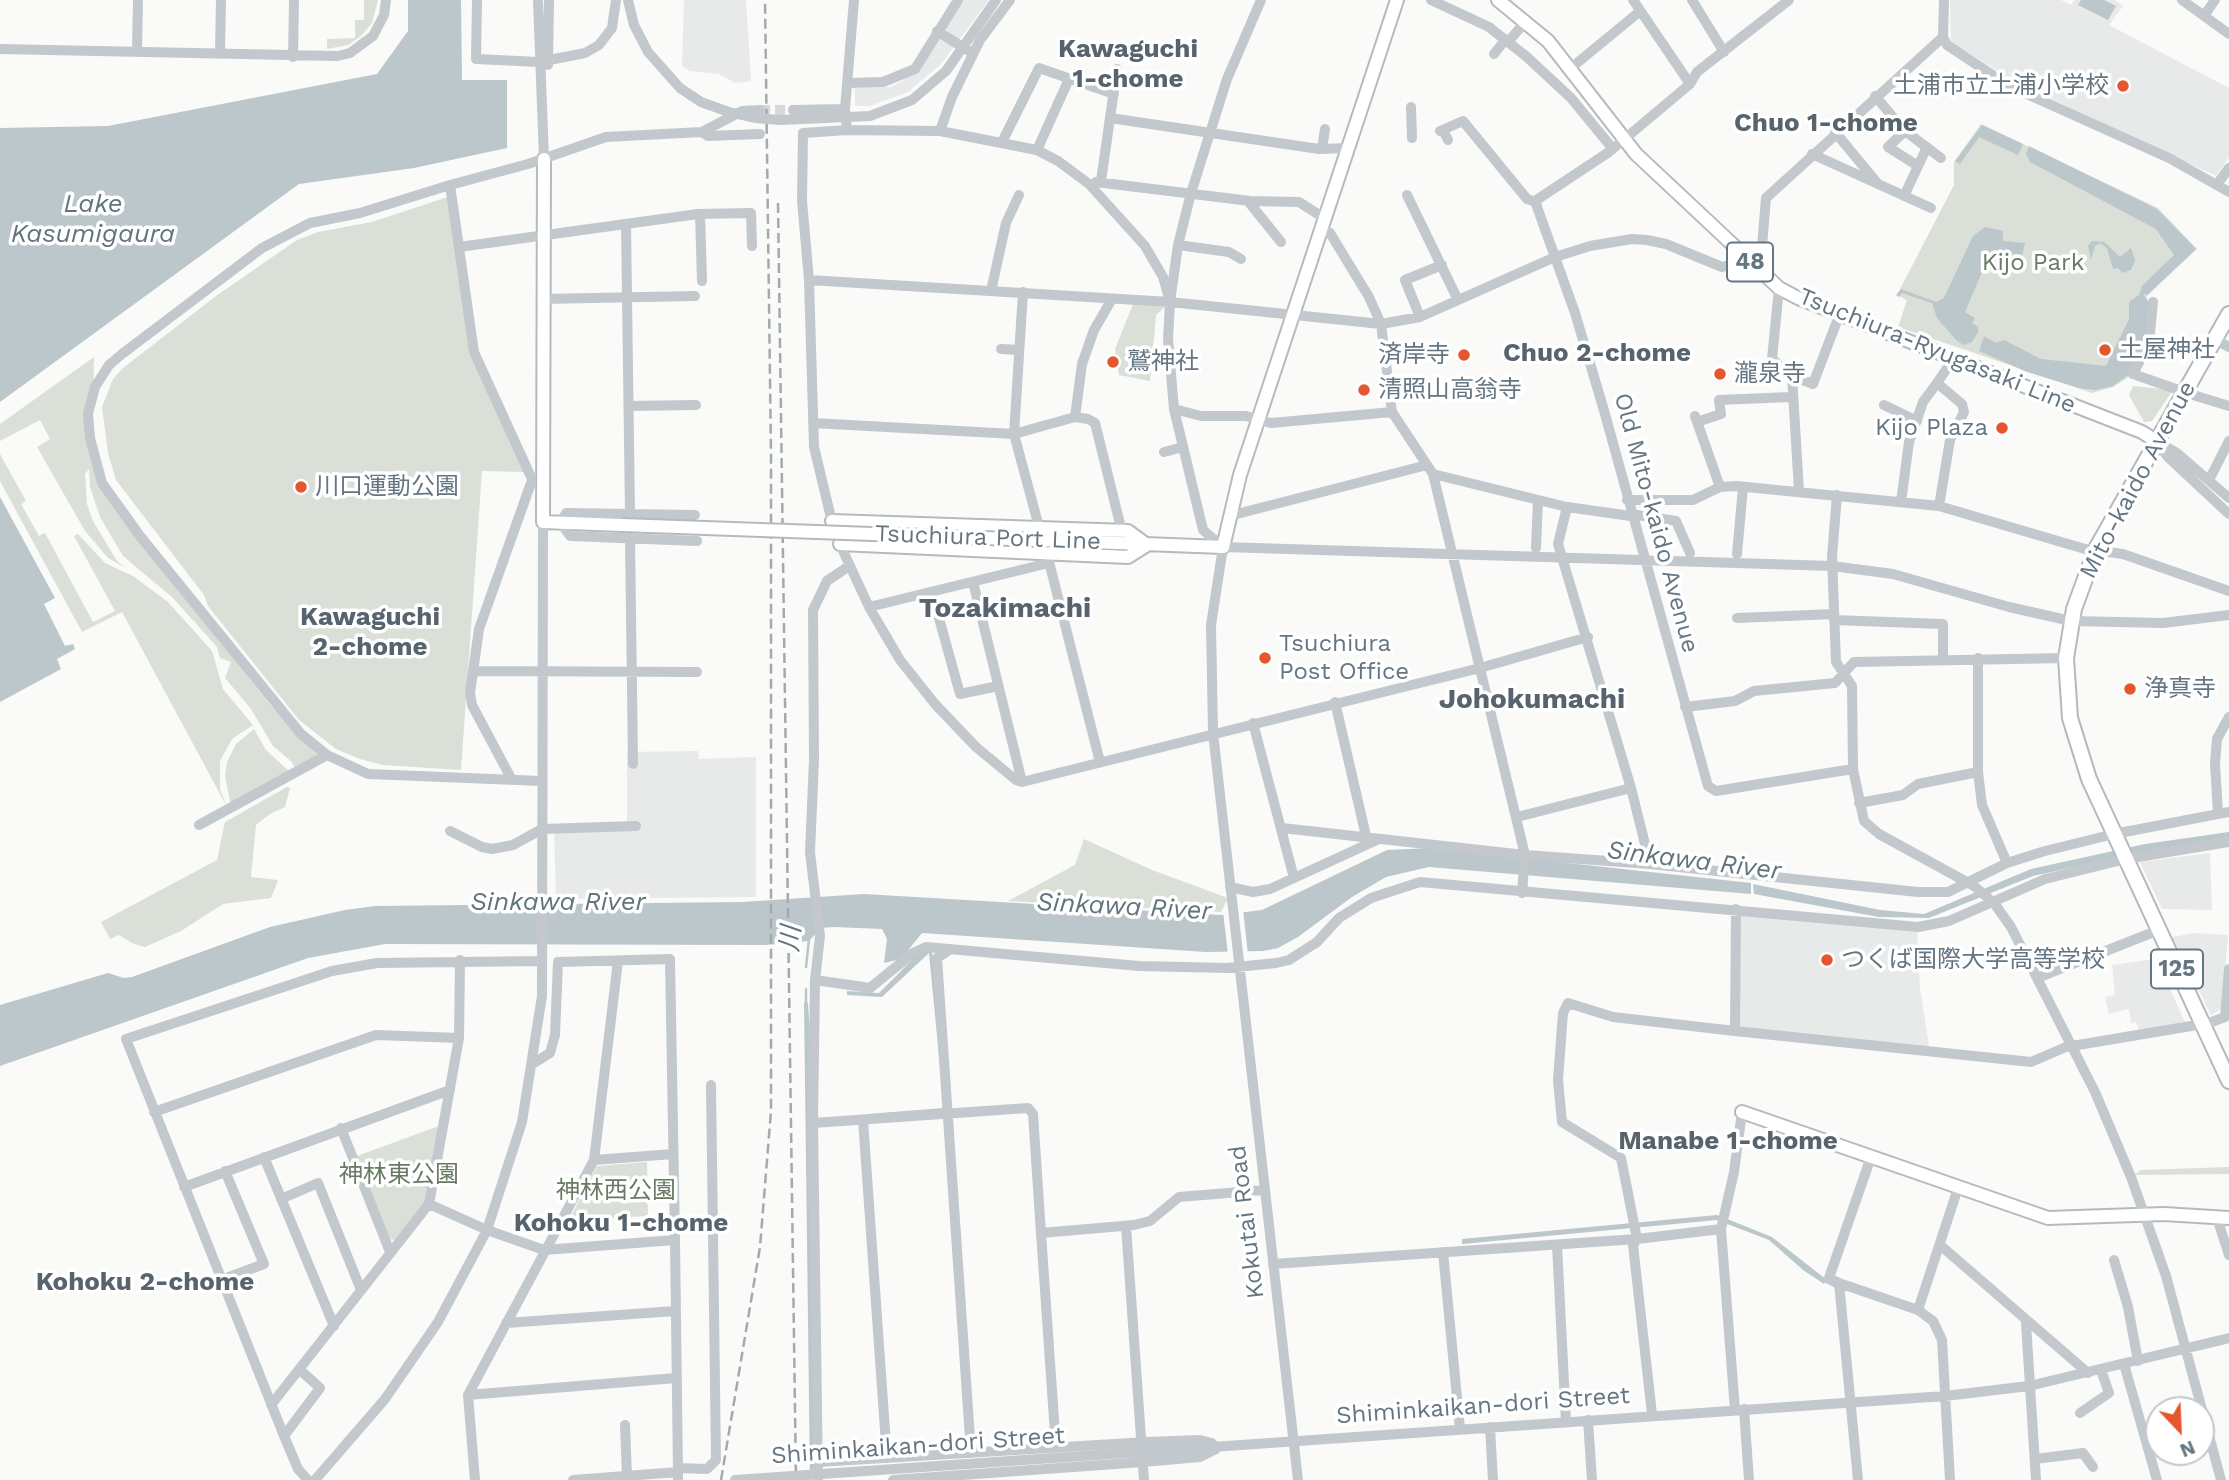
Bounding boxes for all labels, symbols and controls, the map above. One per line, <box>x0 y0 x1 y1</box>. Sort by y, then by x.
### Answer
district label: Kawaguchi 1-chome <box>1058 33 1198 94</box>
place label: 土浦市立土浦小学校 <box>1893 72 2109 100</box>
marker: 土浦市立土浦小学校 <box>2115 78 2131 94</box>
district label: Chuo 1-chome <box>1734 107 1918 139</box>
water label: Lake Kasumigaura <box>11 188 175 249</box>
road number: 48 <box>1727 243 1773 282</box>
park label: Kijo Park <box>1982 249 2084 277</box>
street label: Tsuchiura-Ryugasaki Line <box>1794 282 2080 420</box>
place label: 土屋神社 <box>2119 336 2215 364</box>
district label: Chuo 2-chome <box>1503 337 1691 369</box>
place label: 済岸寺 <box>1378 341 1450 369</box>
marker: 土屋神社 <box>2097 342 2113 358</box>
marker: 済岸寺 <box>1456 347 1472 363</box>
place label: 鷲神社 <box>1127 348 1199 376</box>
marker: 鷲神社 <box>1105 354 1121 370</box>
place label: 瀧泉寺 <box>1734 360 1806 388</box>
marker: 瀧泉寺 <box>1712 366 1728 382</box>
place label: 清照山高翁寺 <box>1378 376 1522 404</box>
street label: Mito-kaido Avenue <box>2074 376 2202 584</box>
marker: 清照山高翁寺 <box>1356 382 1372 398</box>
street label: Old Mito-kaido Avenue <box>1607 390 1705 656</box>
place label: Kijo Plaza <box>1875 414 1988 442</box>
marker: Kijo Plaza <box>1994 420 2010 436</box>
place label: 川口運動公園 <box>315 473 459 501</box>
marker: 川口運動公園 <box>293 479 309 495</box>
street label: Tsuchiura Port Line <box>875 520 1101 556</box>
district label: Tozakimachi <box>919 592 1091 626</box>
district label: Kawaguchi 2-chome <box>300 601 440 662</box>
place label: Tsuchiura Post Office <box>1279 630 1409 686</box>
marker: Tsuchiura Post Office <box>1257 650 1273 666</box>
place label: 浄真寺 <box>2144 675 2216 703</box>
marker: 浄真寺 <box>2122 681 2138 697</box>
district label: Johokumachi <box>1439 683 1625 717</box>
water label: Sinkawa River <box>1605 835 1783 887</box>
water label: Sinkawa River <box>470 886 646 918</box>
water label: Sinkawa River <box>1036 887 1212 927</box>
water label: 川 <box>774 925 808 953</box>
place label: つくば国際大学高等学校 <box>1841 946 2105 974</box>
road number: 125 <box>2151 950 2203 988</box>
marker: つくば国際大学高等学校 <box>1819 952 1835 968</box>
district label: Manabe 1-chome <box>1618 1125 1838 1157</box>
street label: Kokutai Road <box>1223 1144 1271 1300</box>
park label: 神林東公園 <box>339 1161 459 1189</box>
park label: 神林西公園 <box>556 1177 676 1205</box>
district label: Kohoku 1-chome <box>514 1207 728 1239</box>
district label: Kohoku 2-chome <box>36 1266 254 1298</box>
street label: Shiminkaikan-dori Street <box>1335 1381 1631 1431</box>
north arrow <box>2145 1396 2215 1466</box>
street label: Shiminkaikan-dori Street <box>770 1421 1066 1471</box>
text: N <box>2177 1436 2199 1462</box>

